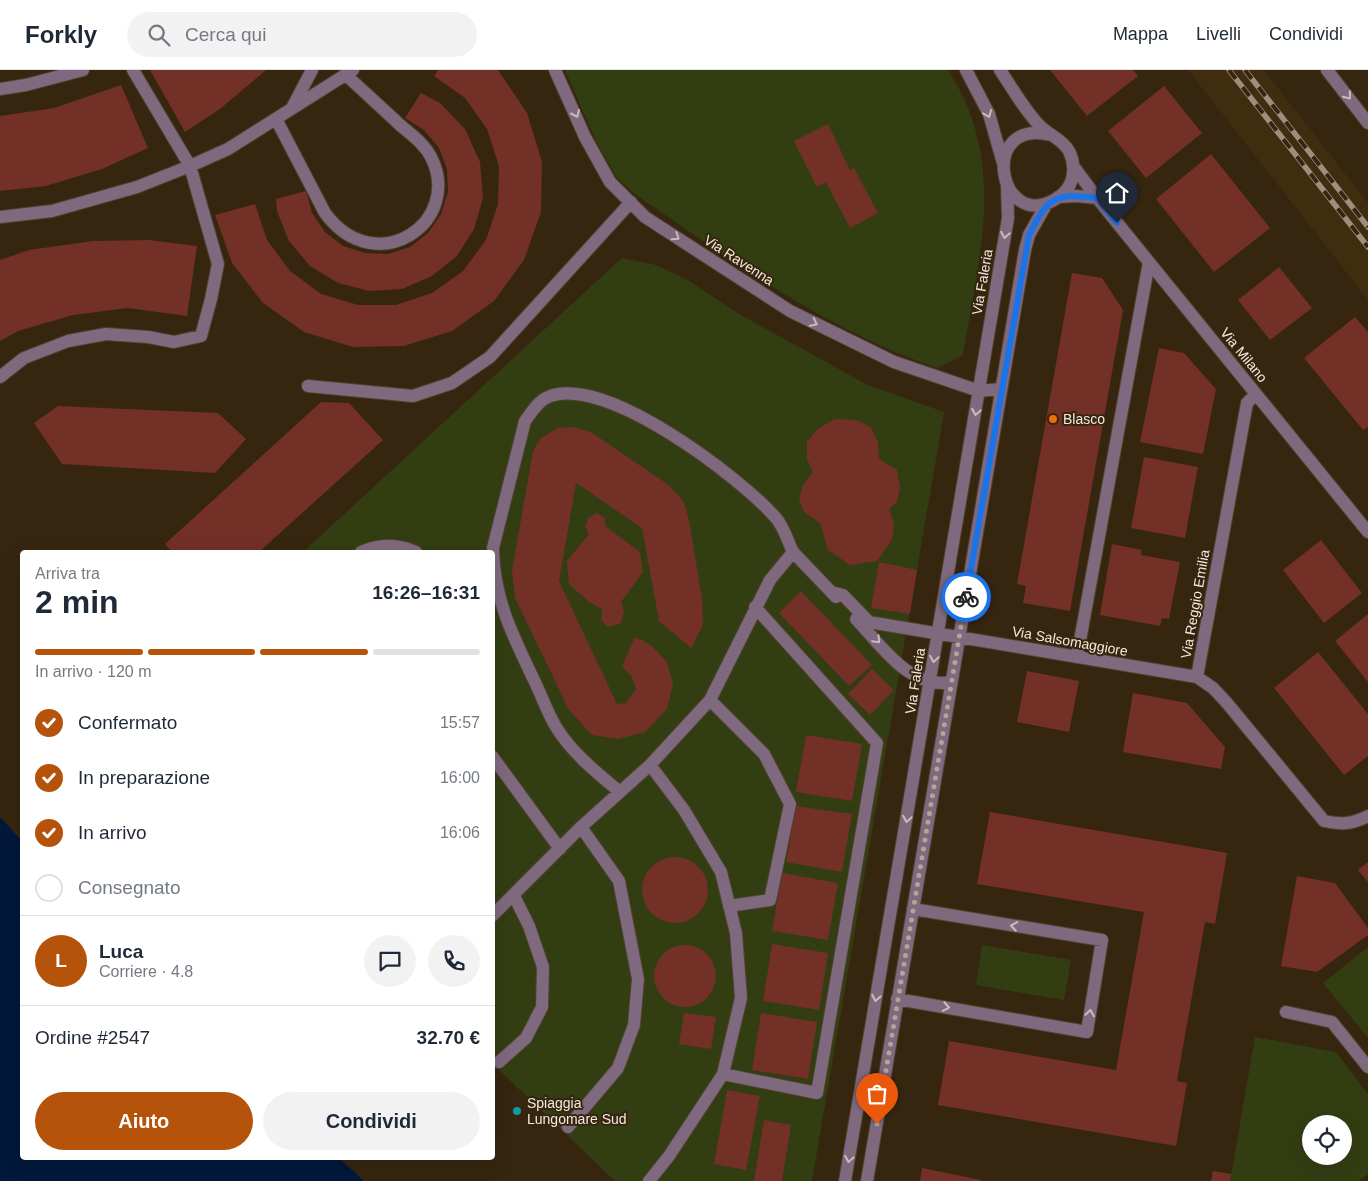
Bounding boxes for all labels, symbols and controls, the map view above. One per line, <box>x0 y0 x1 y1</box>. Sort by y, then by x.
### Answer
search box <box>127 12 477 57</box>
text: Forkly <box>25 21 97 48</box>
icon: search <box>145 21 173 49</box>
text: Cerca qui <box>185 24 266 45</box>
text: Mappa <box>1113 24 1168 44</box>
text: Livelli <box>1196 24 1241 44</box>
text: Condividi <box>1269 24 1343 44</box>
one-way arrow <box>1342 90 1350 99</box>
one-way arrow <box>569 109 580 118</box>
one-way arrow <box>983 109 993 117</box>
pin <box>1096 172 1138 223</box>
icon: home <box>1103 179 1131 207</box>
one-way arrow <box>1001 230 1011 239</box>
one-way arrow <box>670 231 680 240</box>
street label: Via Ravenna <box>701 232 777 289</box>
street label: Via Faleria <box>968 248 996 316</box>
one-way arrow <box>809 317 818 327</box>
street label: Via Milano <box>1217 325 1271 385</box>
one-way arrow <box>971 408 981 417</box>
place label: Blasco <box>1063 411 1105 427</box>
marker: Blasco <box>1047 413 1059 425</box>
street label: Via Reggio Emilia <box>1178 548 1212 660</box>
text: Arriva tra <box>35 565 100 582</box>
courier <box>941 572 991 622</box>
text: 16:26–16:31 <box>372 582 480 603</box>
icon: bike <box>952 583 980 611</box>
text: 2 min <box>35 584 119 620</box>
street label: Via Salsomaggiore <box>1011 623 1129 659</box>
one-way arrow <box>871 635 880 644</box>
street label: Via Faleria <box>902 647 928 715</box>
one-way arrow <box>929 654 939 663</box>
text: In arrivo · 120 m <box>35 663 151 680</box>
icon: check <box>35 709 63 737</box>
text: Confermato <box>78 712 177 733</box>
text: 15:57 <box>440 714 480 731</box>
icon: check <box>35 764 63 792</box>
text: In preparazione <box>78 767 210 788</box>
text: 16:00 <box>440 769 480 786</box>
one-way arrow <box>902 814 912 823</box>
icon: check <box>35 819 63 847</box>
text: In arrivo <box>78 822 147 843</box>
text: 16:06 <box>440 824 480 841</box>
text: Consegnato <box>78 877 180 898</box>
one-way arrow <box>1010 921 1019 931</box>
button: chat <box>364 935 416 987</box>
button: phone <box>428 935 480 987</box>
text: Luca <box>99 941 143 962</box>
text: L <box>55 950 67 971</box>
text: Corriere · 4.8 <box>99 963 193 980</box>
one-way arrow <box>871 994 881 1003</box>
one-way arrow <box>941 1001 950 1011</box>
one-way arrow <box>1084 1008 1094 1017</box>
text: Ordine #2547 <box>35 1027 150 1048</box>
text: 32.70 € <box>417 1027 480 1048</box>
pin <box>856 1073 898 1124</box>
icon: bag <box>863 1080 891 1108</box>
button: Aiuto <box>35 1092 253 1150</box>
button: Condividi <box>263 1092 480 1150</box>
place label: Spiaggia Lungomare Sud <box>527 1095 627 1127</box>
marker: Spiaggia Lungomare Sud <box>511 1105 523 1117</box>
map controls <box>1302 1115 1352 1165</box>
button: locate <box>1302 1115 1352 1165</box>
one-way arrow <box>844 1154 854 1163</box>

